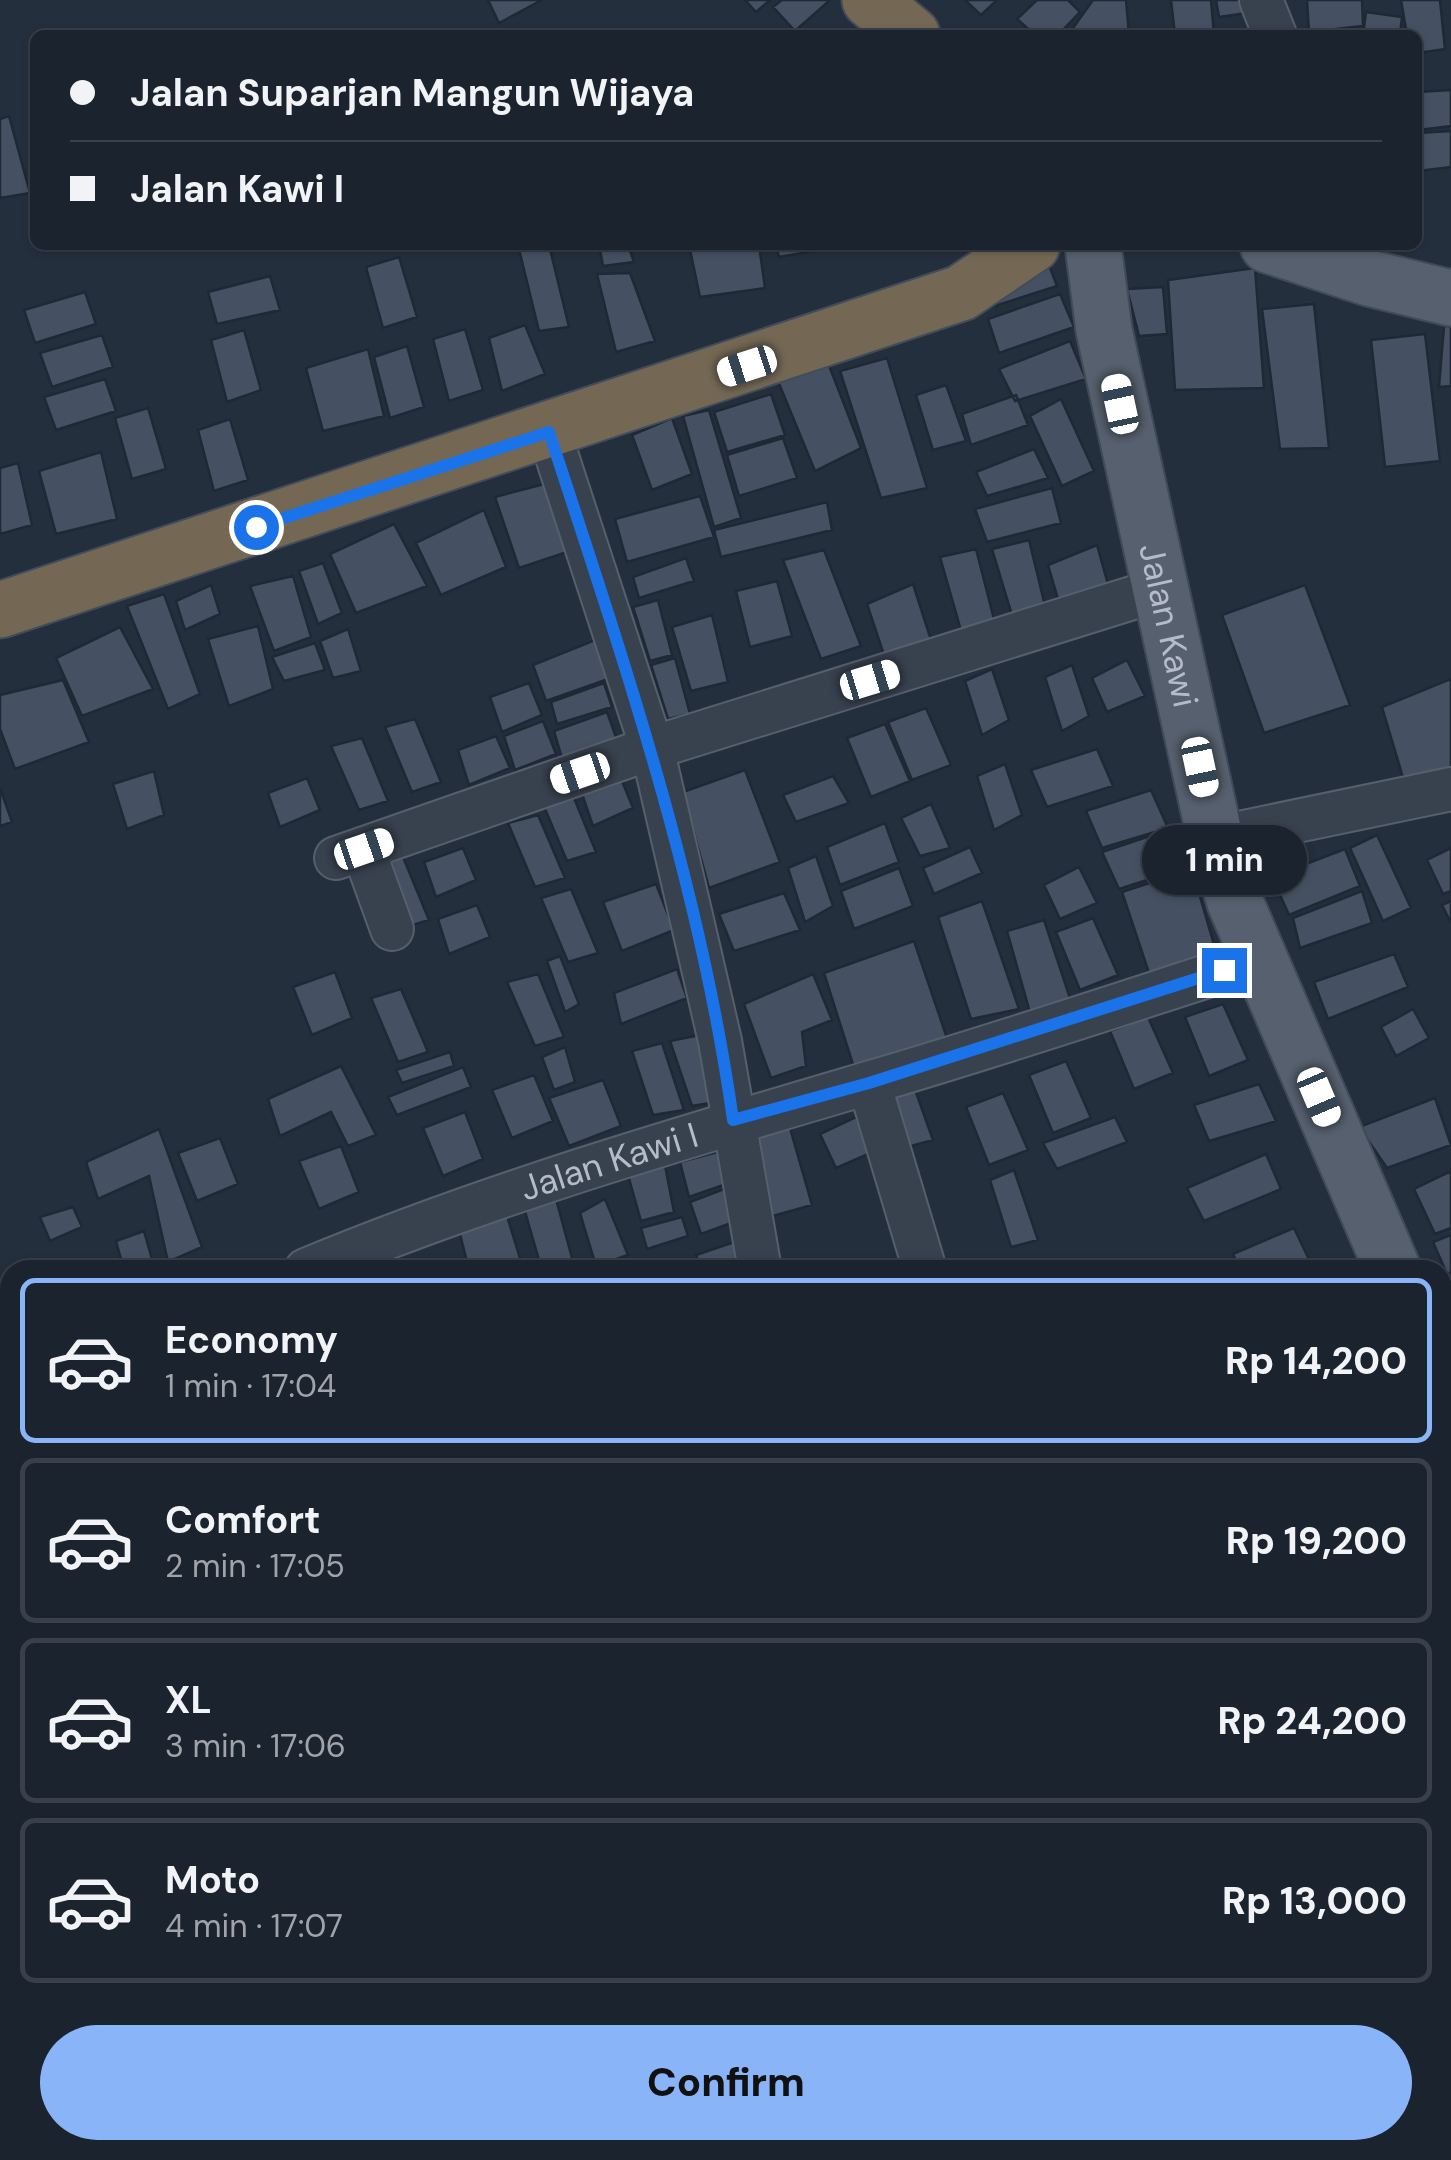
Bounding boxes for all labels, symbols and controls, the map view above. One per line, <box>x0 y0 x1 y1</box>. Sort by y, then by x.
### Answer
text: Jalan Suparjan Mangun Wijaya <box>130 68 694 118</box>
text: Jalan Kawi I <box>130 164 344 214</box>
car <box>714 342 780 390</box>
car <box>1099 372 1141 436</box>
route start <box>234 505 279 550</box>
street label: Jalan Kawi <box>1128 539 1209 711</box>
car <box>837 657 903 703</box>
car <box>1179 735 1221 799</box>
car <box>547 749 613 797</box>
car <box>331 825 397 873</box>
callout: 1 min <box>1142 825 1306 895</box>
text: 1 min <box>1185 839 1264 881</box>
route end <box>1202 948 1247 993</box>
car <box>1293 1064 1345 1130</box>
street label: Jalan Kawi I <box>514 1112 703 1211</box>
text: Economy <box>165 1315 338 1365</box>
icon: car <box>45 1316 135 1406</box>
text: Rp 14,200 <box>1225 1336 1407 1386</box>
text: 1 min · 17:04 <box>165 1365 336 1407</box>
text: Comfort <box>165 1495 321 1545</box>
icon: car <box>45 1496 135 1586</box>
text: Rp 19,200 <box>1226 1516 1407 1566</box>
text: 2 min · 17:05 <box>165 1545 345 1587</box>
text: XL <box>165 1675 212 1725</box>
icon: car <box>45 1676 135 1766</box>
text: Rp 24,200 <box>1217 1696 1407 1746</box>
text: 3 min · 17:06 <box>165 1725 346 1767</box>
text: Moto <box>165 1855 260 1905</box>
icon: car <box>45 1856 135 1946</box>
text: Rp 13,000 <box>1222 1876 1407 1926</box>
text: 4 min · 17:07 <box>165 1905 343 1947</box>
button: Confirm <box>40 2025 1412 2140</box>

